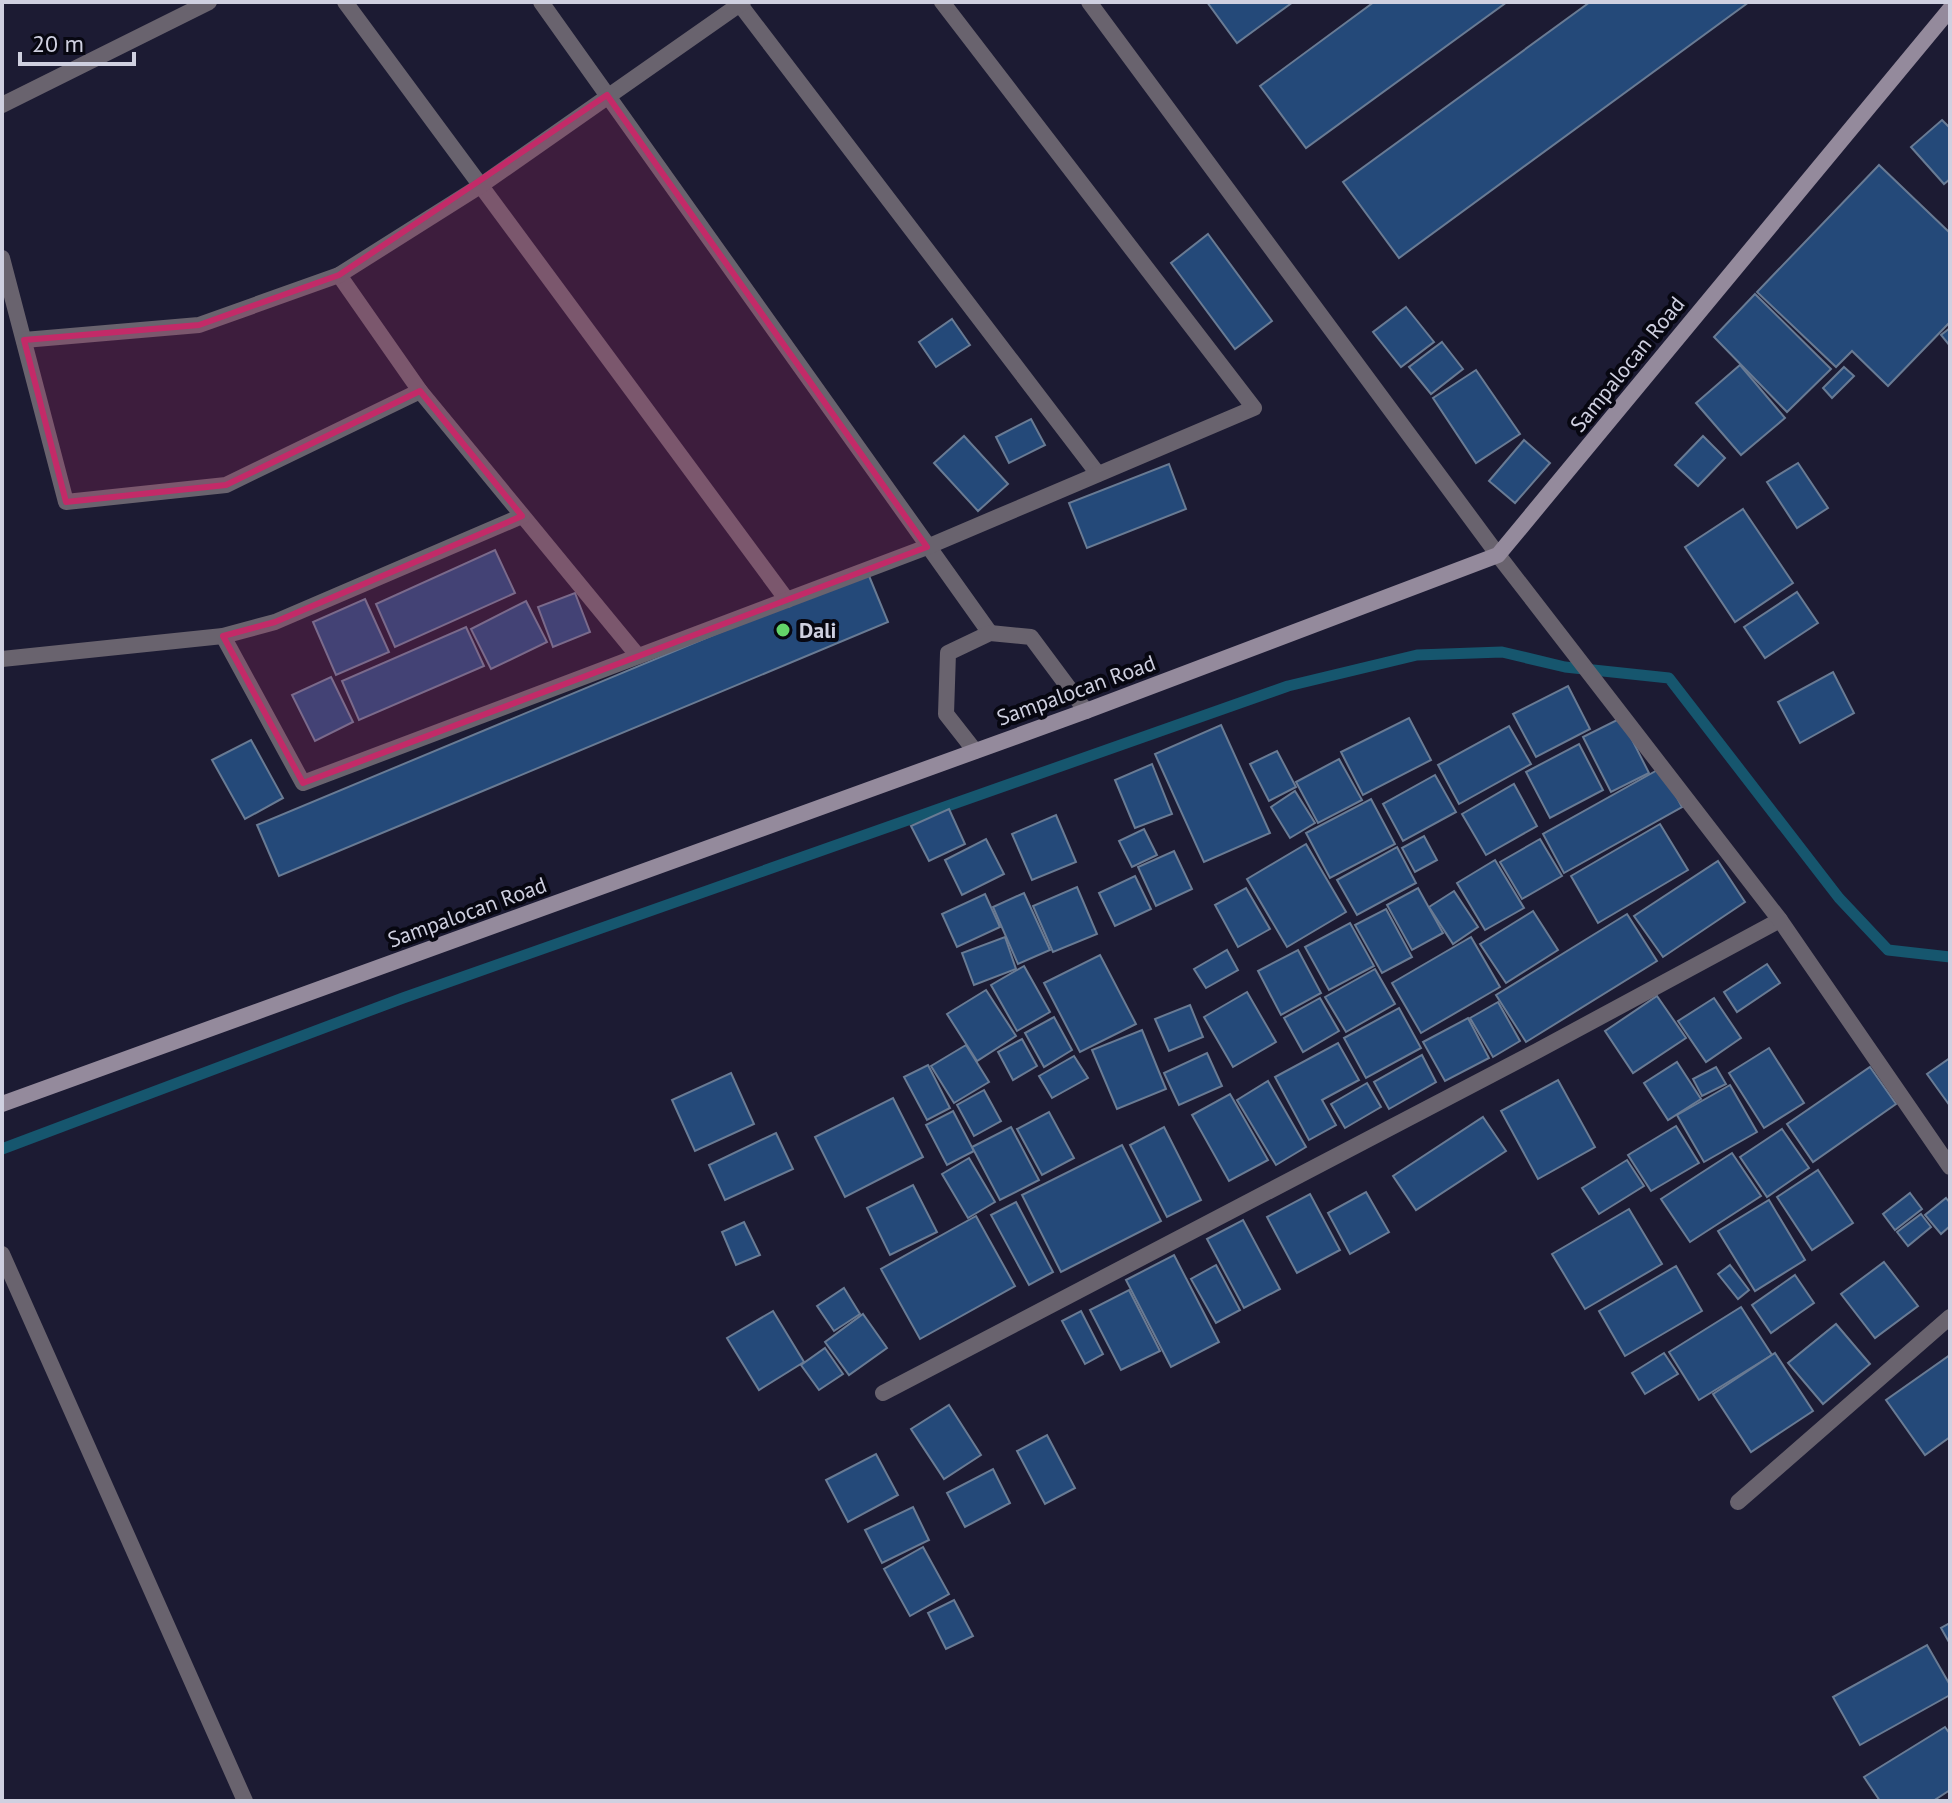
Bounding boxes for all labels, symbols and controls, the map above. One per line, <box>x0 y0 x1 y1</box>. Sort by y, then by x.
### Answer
scale bar <box>20 16 134 66</box>
text: 20 m <box>32 28 84 59</box>
street label: Sampalocan Road <box>1564 290 1690 438</box>
place label: Dali <box>799 616 837 644</box>
marker: Dali <box>774 621 792 639</box>
street label: Sampalocan Road <box>993 648 1159 732</box>
street label: Sampalocan Road <box>384 870 550 954</box>

